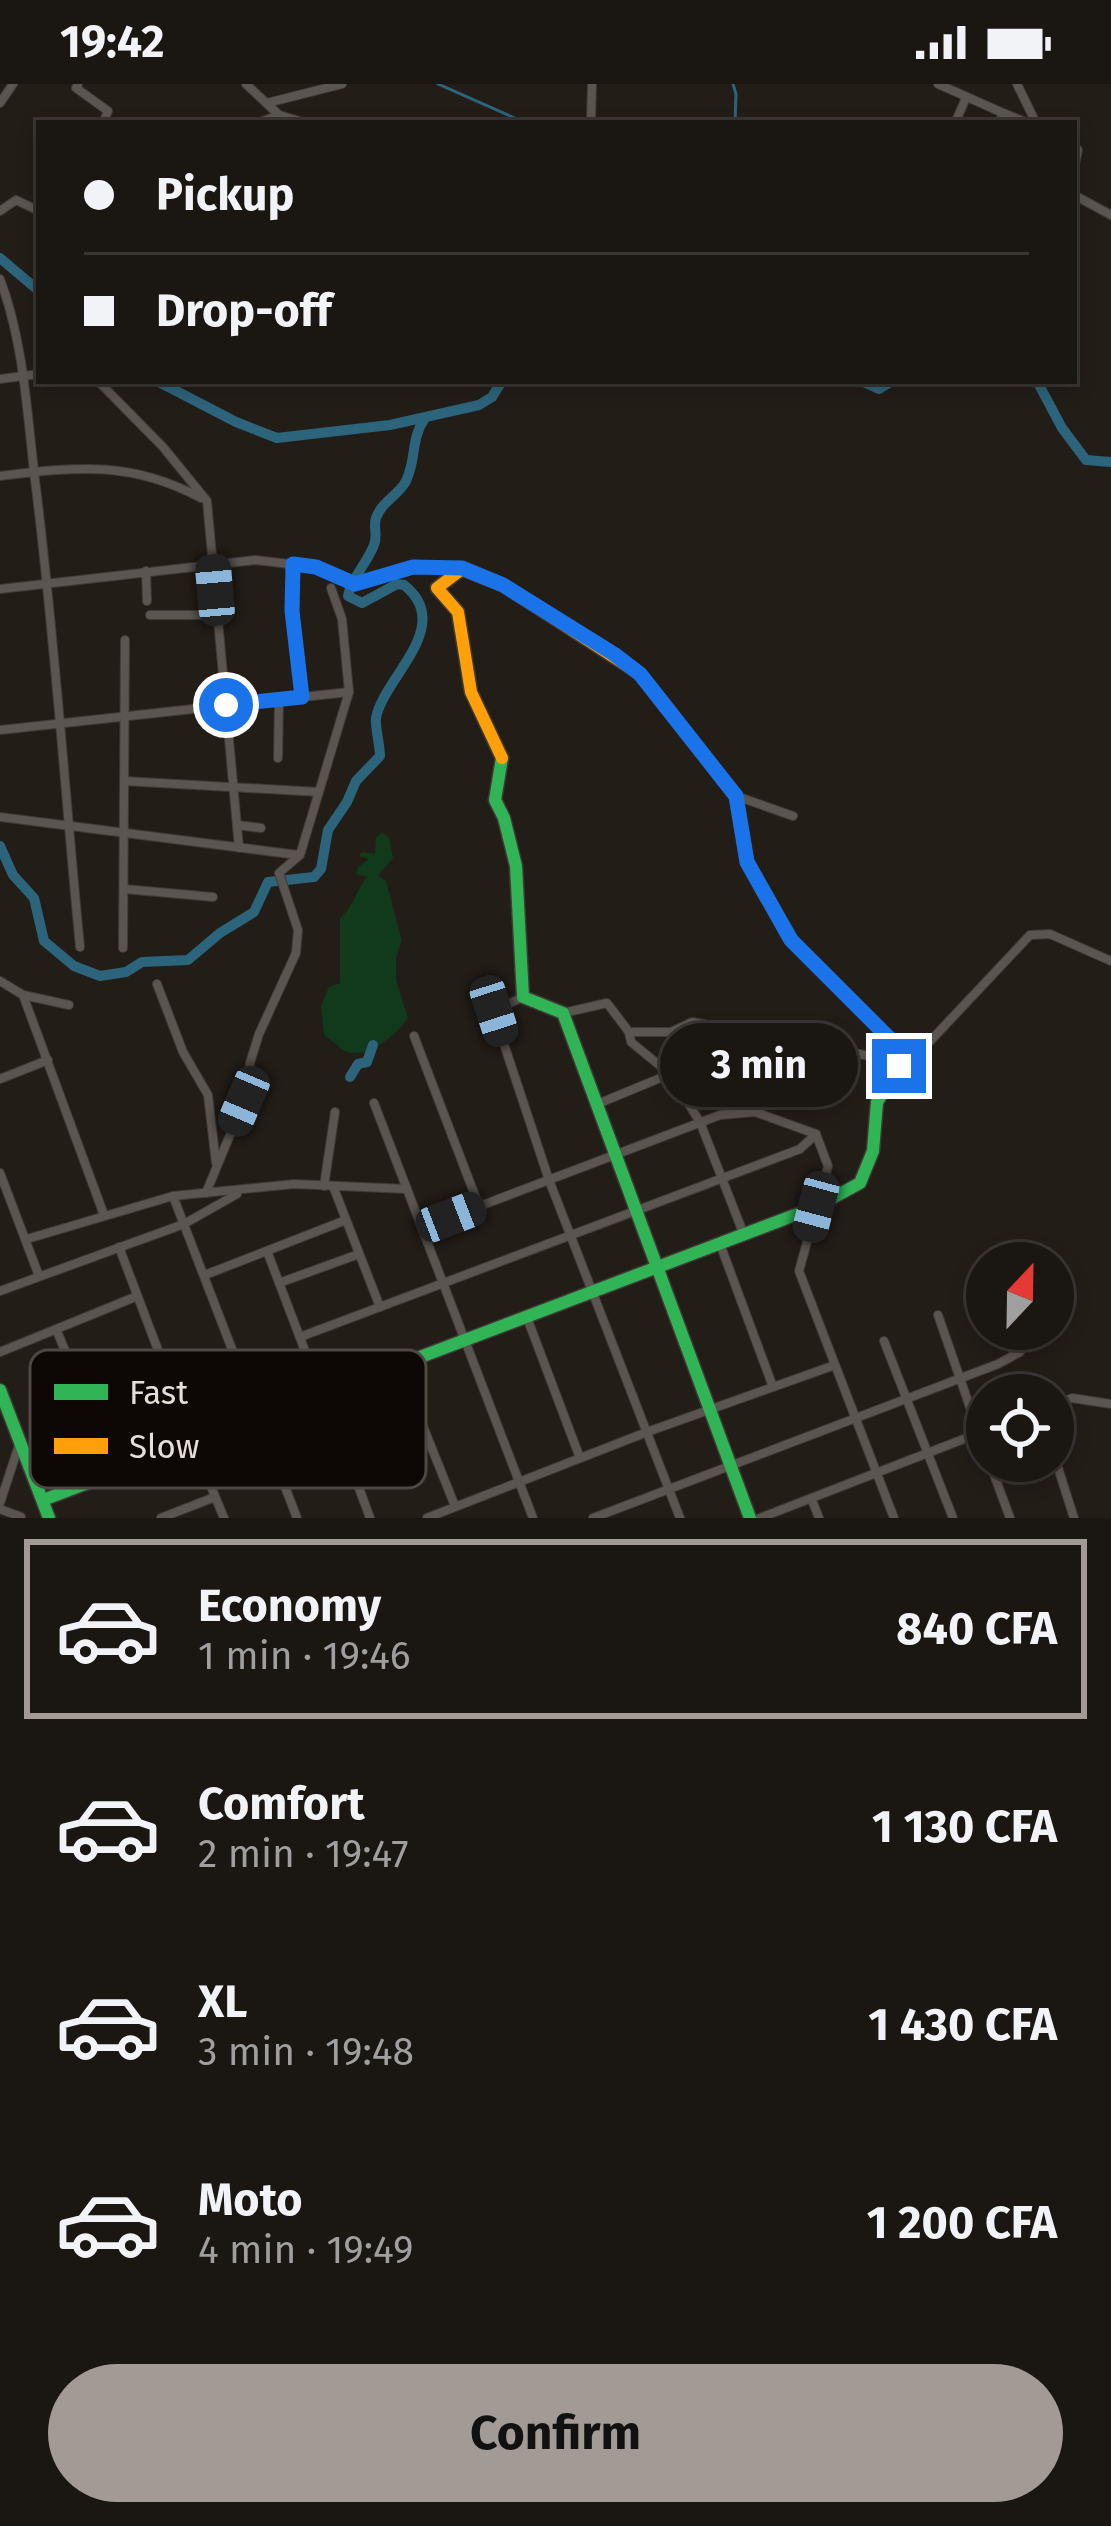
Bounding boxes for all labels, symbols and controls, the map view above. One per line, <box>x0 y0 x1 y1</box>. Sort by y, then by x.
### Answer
text: 19:42 <box>60 15 164 69</box>
text: Pickup <box>156 168 294 222</box>
text: Drop-off <box>156 284 332 338</box>
car <box>194 553 236 627</box>
route start <box>199 678 253 732</box>
car <box>466 971 522 1051</box>
callout: 3 min <box>659 1024 857 1108</box>
route end <box>872 1039 926 1093</box>
text: 3 min <box>711 1042 807 1088</box>
car <box>213 1061 275 1141</box>
car <box>789 1168 843 1246</box>
car <box>411 1187 491 1247</box>
north arrow <box>966 1242 1074 1350</box>
map controls <box>966 1242 1074 1482</box>
legend <box>30 1350 426 1488</box>
text: Fast <box>129 1373 188 1413</box>
button: locate <box>966 1374 1074 1482</box>
text: Slow <box>129 1427 199 1467</box>
icon: car <box>54 1575 162 1683</box>
text: Economy <box>198 1579 381 1633</box>
text: 840 CFA <box>896 1602 1057 1656</box>
text: 1 min · 19:46 <box>198 1633 411 1679</box>
icon: car <box>54 1773 162 1881</box>
text: Comfort <box>198 1777 365 1831</box>
text: 1 130 CFA <box>872 1800 1057 1854</box>
text: 2 min · 19:47 <box>198 1831 409 1877</box>
icon: car <box>54 1971 162 2079</box>
text: XL <box>198 1975 247 2029</box>
text: 1 430 CFA <box>868 1998 1057 2052</box>
text: 3 min · 19:48 <box>198 2029 414 2075</box>
icon: car <box>54 2169 162 2277</box>
text: Moto <box>198 2173 303 2227</box>
text: 1 200 CFA <box>867 2196 1057 2250</box>
text: 4 min · 19:49 <box>198 2227 413 2273</box>
button: Confirm <box>48 2364 1063 2502</box>

